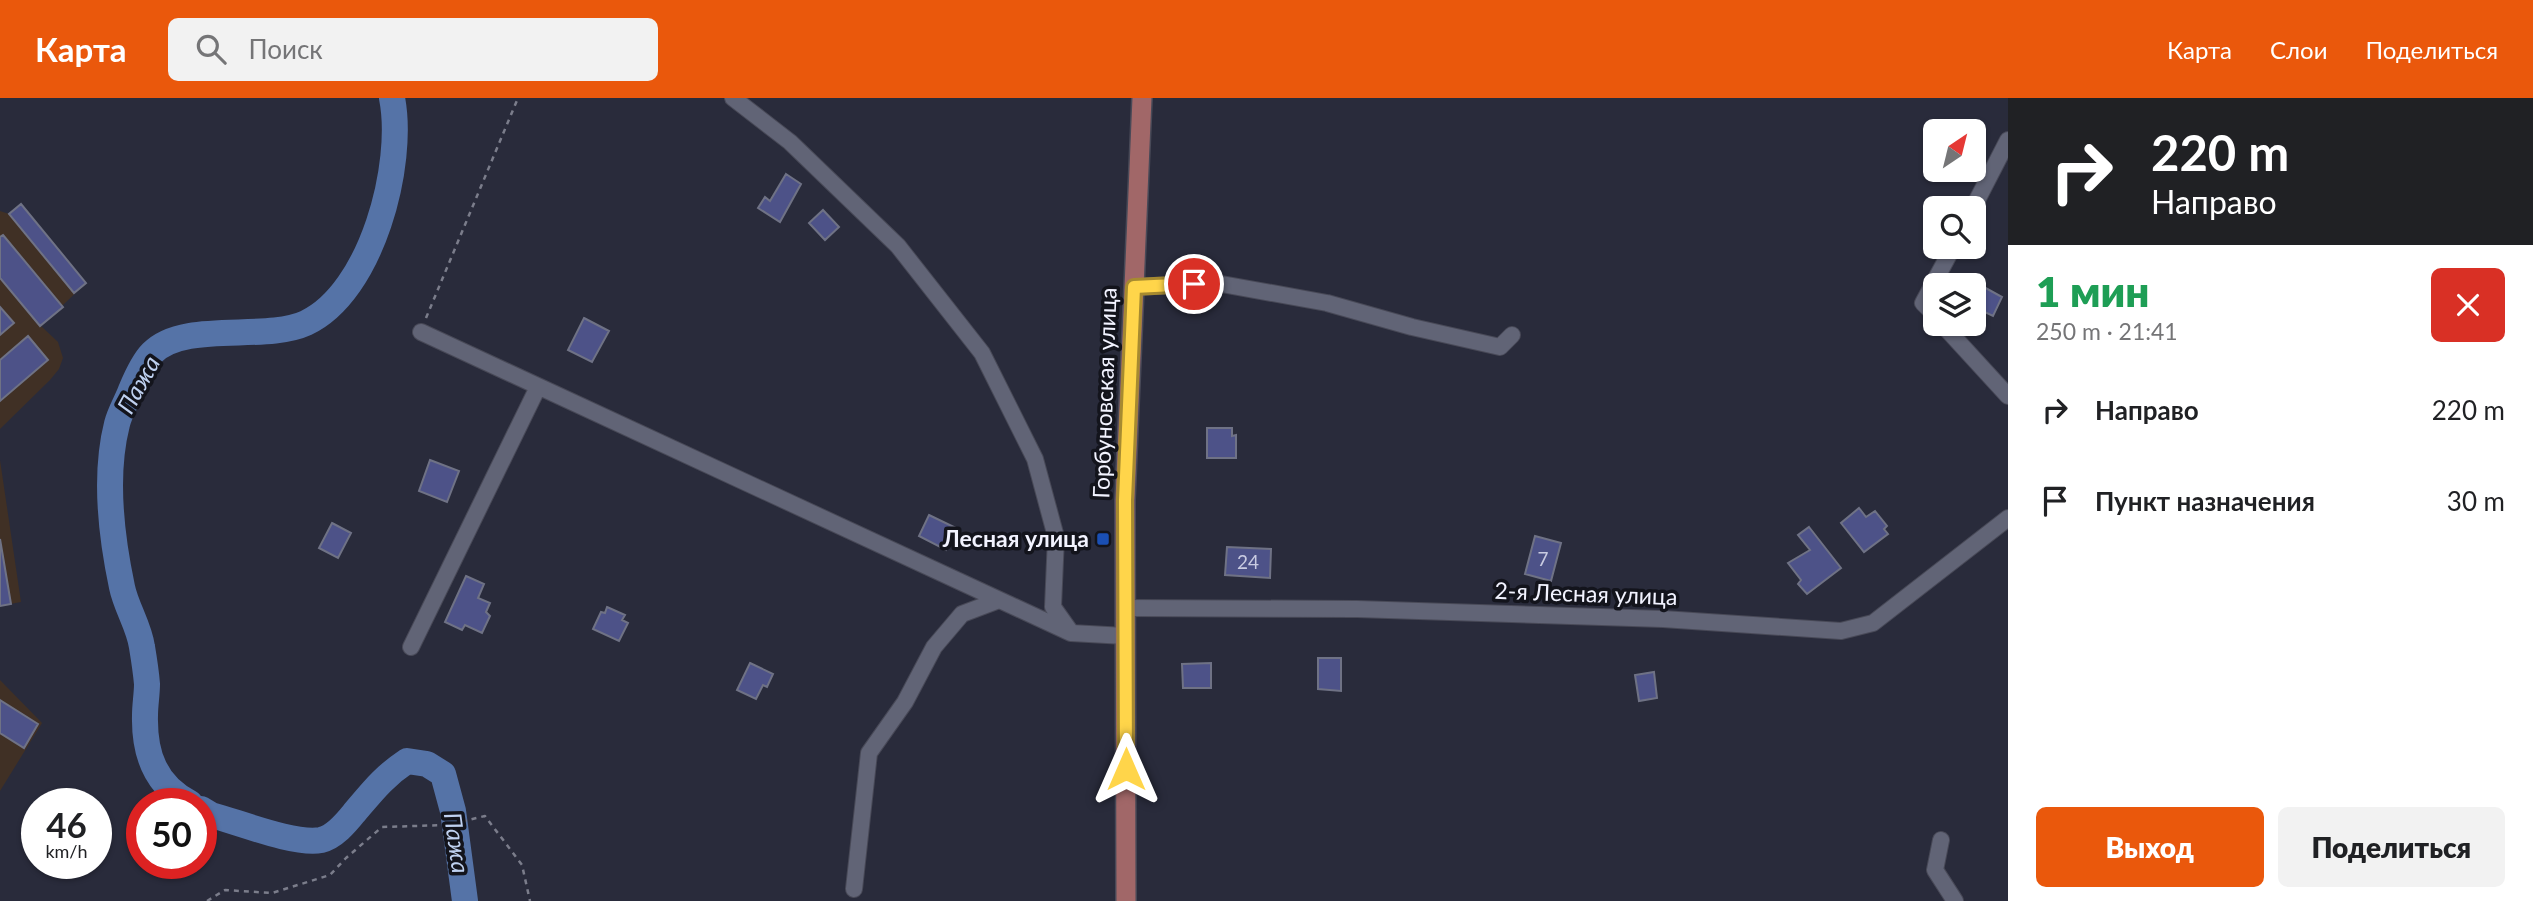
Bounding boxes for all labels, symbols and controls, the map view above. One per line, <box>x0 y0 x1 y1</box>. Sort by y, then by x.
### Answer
search box <box>168 18 658 81</box>
text: Карта <box>35 29 126 69</box>
icon: search <box>192 30 230 68</box>
text: Поиск <box>248 33 323 65</box>
text: Карта <box>2167 35 2232 64</box>
text: Слои <box>2270 35 2327 64</box>
text: Поделиться <box>2365 35 2498 64</box>
north arrow <box>1923 119 1986 182</box>
map controls <box>1923 119 1986 336</box>
text: 220 m <box>2151 123 2289 181</box>
icon: right <box>2036 126 2127 217</box>
text: Направо <box>2151 182 2277 221</box>
button: search <box>1923 196 1986 259</box>
pin <box>1164 254 1224 314</box>
icon: arrive <box>1175 265 1213 303</box>
text: 1 мин <box>2036 266 2150 316</box>
button: close <box>2431 268 2505 342</box>
button: layers <box>1923 273 1986 336</box>
street label: Горбуновская улица <box>1086 287 1122 499</box>
text: 250 m · 21:41 <box>2036 317 2178 345</box>
water label: Пажа <box>110 350 165 418</box>
icon: right <box>2036 391 2074 429</box>
text: Направо <box>2095 394 2199 426</box>
text: 220 m <box>2432 394 2505 426</box>
icon: arrive <box>2036 482 2074 520</box>
text: Пункт назначения <box>2095 485 2315 517</box>
text: 30 m <box>2447 485 2505 517</box>
place label: Лесная улица <box>942 524 1089 552</box>
marker: Лесная улица <box>1095 531 1111 547</box>
house number: 7 <box>1537 547 1549 570</box>
house number: 24 <box>1237 550 1259 573</box>
street label: 2-я Лесная улица <box>1494 576 1678 610</box>
position arrow <box>1089 732 1163 806</box>
speed limit sign: 50 <box>126 788 217 879</box>
text: 46 <box>46 803 87 845</box>
button: Выход <box>2036 807 2264 887</box>
button: Поделиться <box>2278 807 2505 887</box>
water label: Пажа <box>439 810 476 875</box>
text: km/h <box>45 840 88 862</box>

